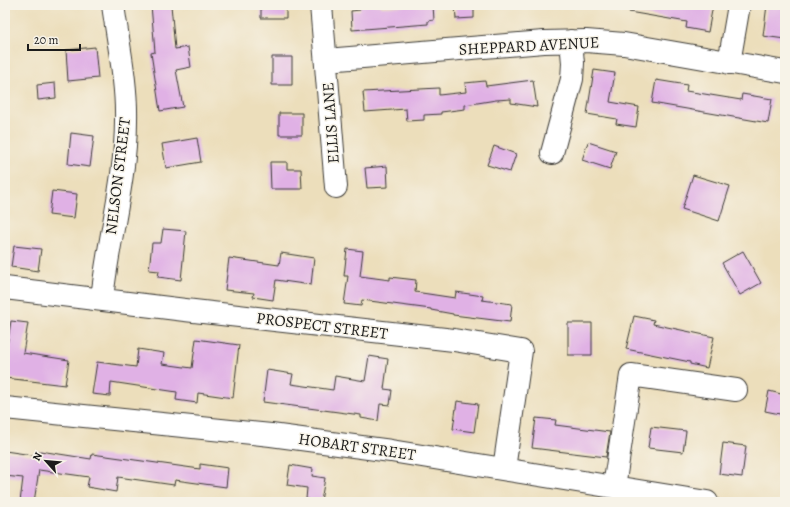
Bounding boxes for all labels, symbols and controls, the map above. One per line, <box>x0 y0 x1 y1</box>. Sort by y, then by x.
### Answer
scale bar <box>28 26 80 52</box>
street label: SHEPPARD AVENUE <box>458 31 600 61</box>
text: 20 m <box>34 32 58 48</box>
street label: ELLIS LANE <box>317 82 345 164</box>
street label: NELSON STREET <box>100 116 136 236</box>
street label: PROSPECT STREET <box>255 307 389 345</box>
street label: HOBART STREET <box>297 428 417 466</box>
north arrow <box>26 441 66 481</box>
text: N <box>29 450 46 464</box>

